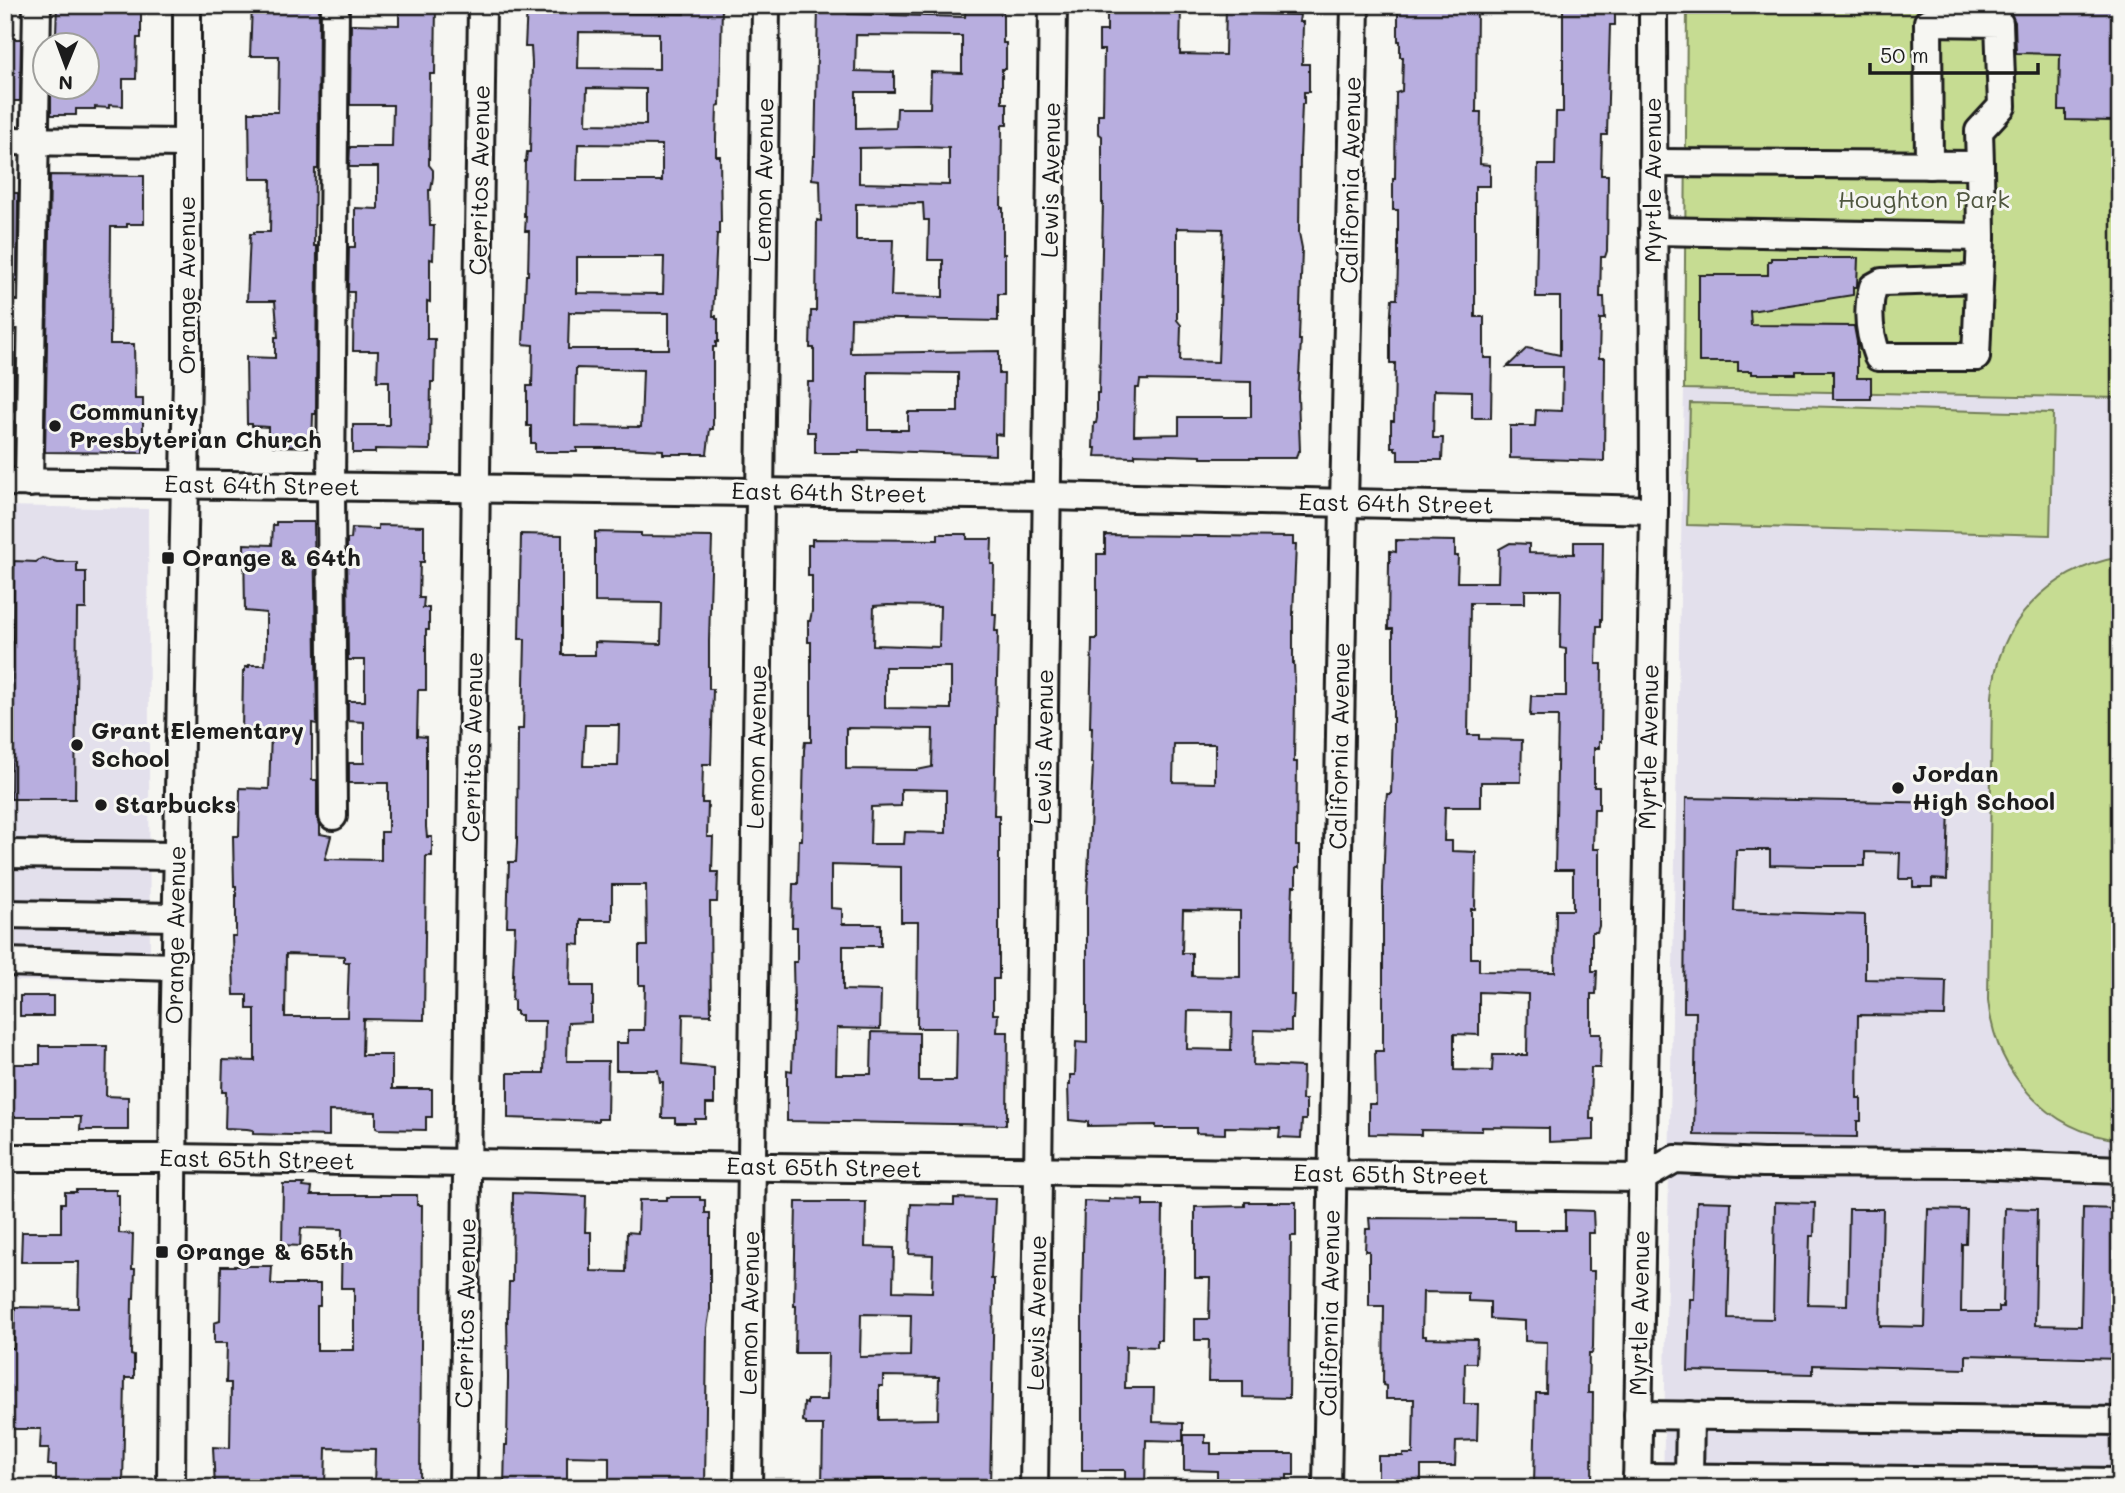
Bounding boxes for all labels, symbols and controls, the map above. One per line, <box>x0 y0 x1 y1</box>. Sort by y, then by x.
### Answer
north arrow <box>32 32 102 102</box>
scale bar <box>1870 32 2038 76</box>
text: 50 m <box>1880 41 1929 68</box>
text: N <box>58 71 73 96</box>
street label: California Avenue <box>1332 76 1367 284</box>
street label: Cerritos Avenue <box>461 84 496 276</box>
street label: Lemon Avenue <box>746 97 779 263</box>
street label: Myrtle Avenue <box>1636 97 1667 263</box>
street label: Lewis Avenue <box>1033 102 1066 258</box>
park label: Houghton Park <box>1838 183 2010 214</box>
street label: Orange Avenue <box>170 196 201 374</box>
place label: Community Presbyterian Church <box>69 395 322 454</box>
marker: Community Presbyterian Church <box>47 418 63 434</box>
street label: East 64th Street <box>164 467 360 502</box>
street label: East 64th Street <box>731 474 927 509</box>
street label: East 64th Street <box>1298 485 1494 520</box>
place label: Orange & 64th <box>182 541 361 572</box>
marker: Orange & 64th <box>160 550 176 566</box>
street label: California Avenue <box>1321 642 1356 850</box>
street label: Cerritos Avenue <box>454 651 489 843</box>
street label: Lemon Avenue <box>739 664 772 830</box>
street label: Myrtle Avenue <box>1631 664 1664 830</box>
street label: Lewis Avenue <box>1026 669 1059 825</box>
place label: Grant Elementary School <box>91 714 304 773</box>
marker: Grant Elementary School <box>69 737 85 753</box>
place label: Jordan High School <box>1912 757 2055 816</box>
marker: Jordan High School <box>1890 780 1906 796</box>
place label: Starbucks <box>115 788 236 819</box>
marker: Starbucks <box>93 797 109 813</box>
street label: Orange Avenue <box>157 845 192 1025</box>
street label: East 65th Street <box>159 1141 355 1176</box>
street label: East 65th Street <box>726 1149 922 1184</box>
street label: East 65th Street <box>1293 1156 1489 1191</box>
street label: California Avenue <box>1311 1209 1346 1417</box>
street label: Cerritos Avenue <box>447 1217 482 1409</box>
street label: Lemon Avenue <box>732 1230 765 1396</box>
street label: Myrtle Avenue <box>1622 1230 1655 1396</box>
place label: Orange & 65th <box>176 1235 354 1266</box>
street label: Lewis Avenue <box>1019 1235 1052 1391</box>
marker: Orange & 65th <box>154 1244 170 1260</box>

